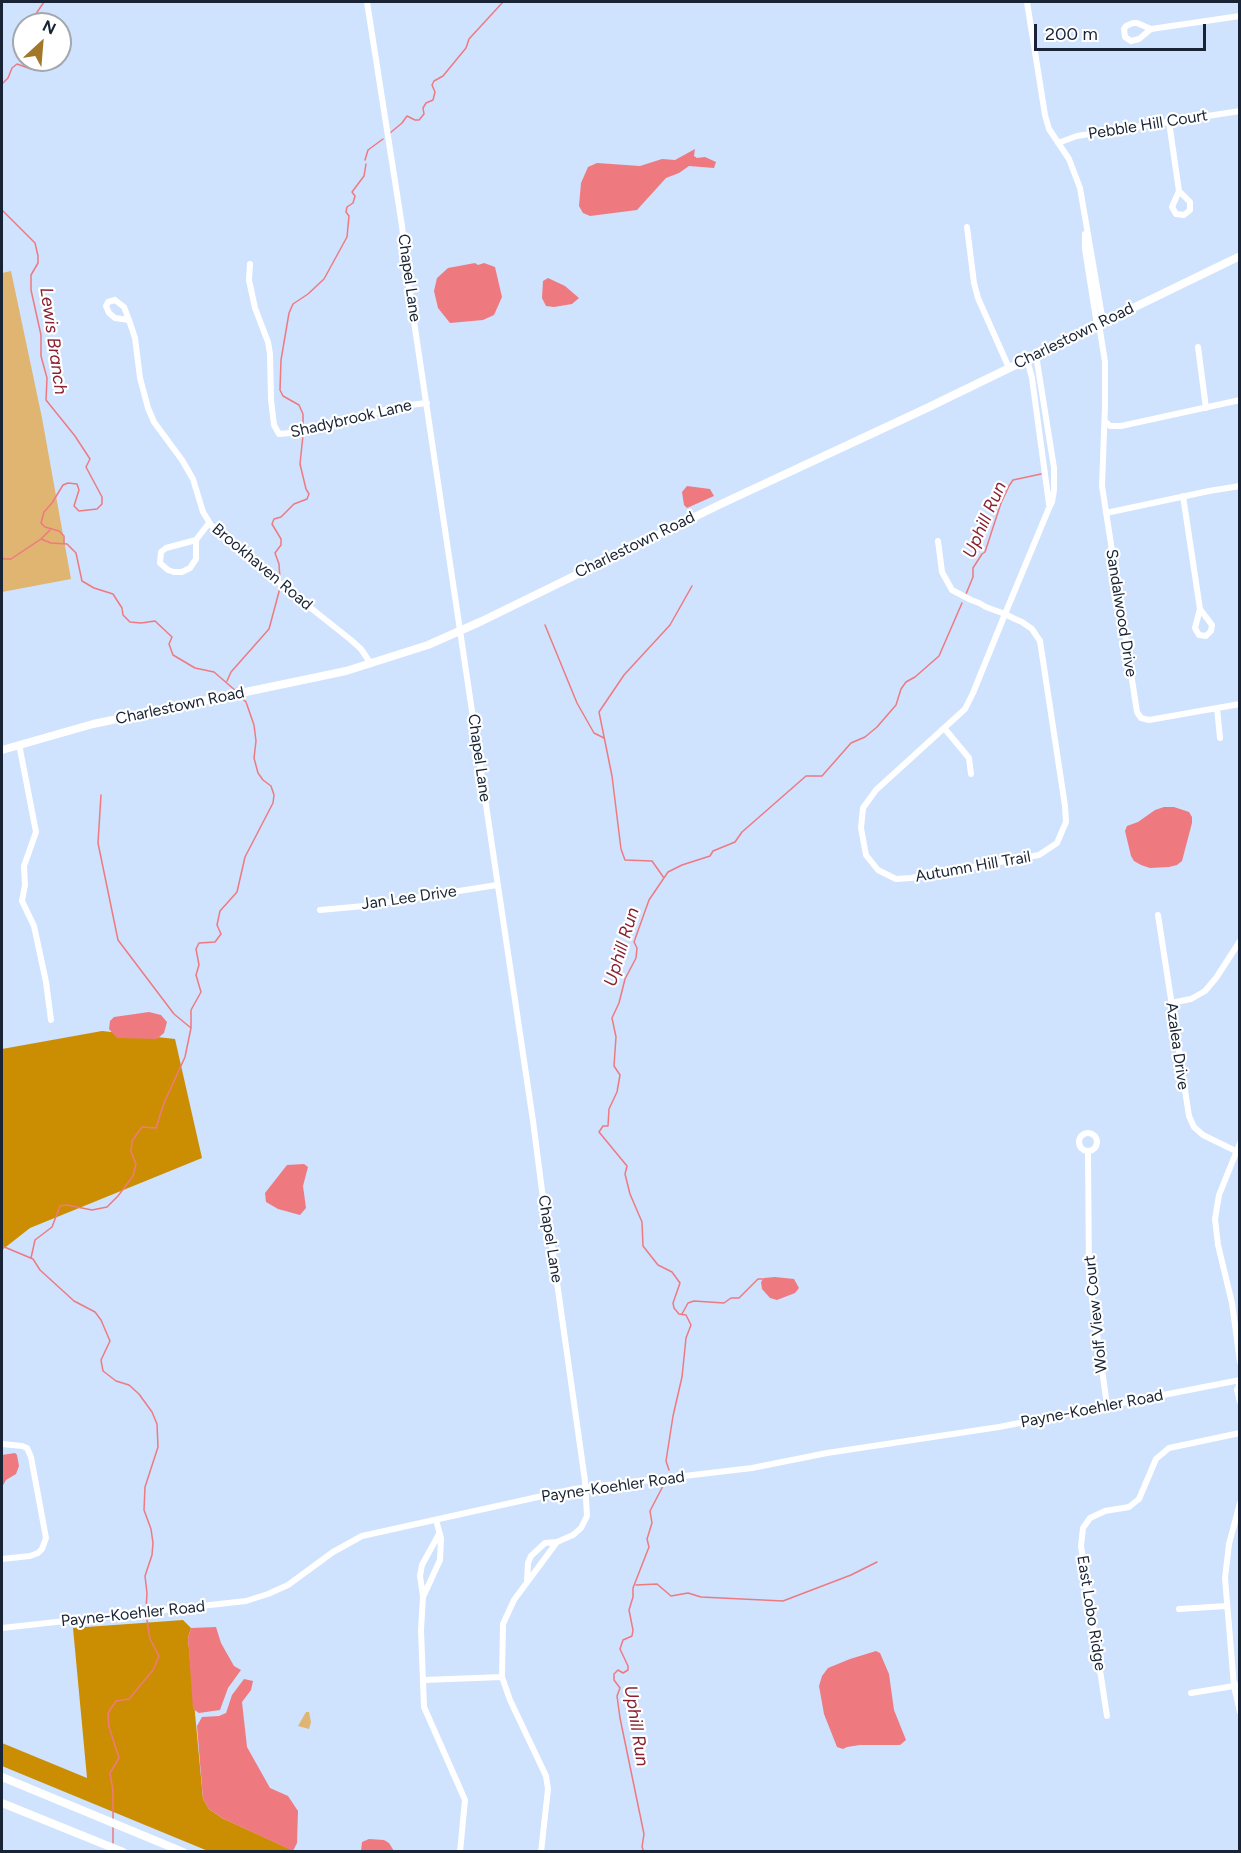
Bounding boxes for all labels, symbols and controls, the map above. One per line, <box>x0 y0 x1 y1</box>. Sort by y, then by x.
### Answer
north arrow <box>12 12 72 72</box>
scale bar <box>1037 12 1210 50</box>
text: N <box>40 16 59 38</box>
text: 200 m <box>1045 23 1098 45</box>
street label: Pebble Hill Court <box>1087 106 1209 144</box>
street label: Chapel Lane <box>393 233 425 323</box>
water label: Lewis Branch <box>35 286 71 396</box>
street label: Charlestown Road <box>1011 299 1137 373</box>
street label: Shadybrook Lane <box>288 396 414 442</box>
water label: Uphill Run <box>959 478 1011 562</box>
street label: Charlestown Road <box>572 508 698 582</box>
street label: Brookhaven Road <box>208 519 316 615</box>
street label: Sandalwood Drive <box>1101 548 1141 678</box>
street label: Charlestown Road <box>114 683 246 729</box>
street label: Chapel Lane <box>463 713 495 803</box>
street label: Autumn Hill Trail <box>914 847 1032 887</box>
street label: Jan Lee Drive <box>360 882 458 914</box>
water label: Uphill Run <box>600 905 644 989</box>
street label: Azalea Drive <box>1161 1001 1193 1091</box>
street label: Chapel Lane <box>534 1194 566 1284</box>
street label: Wolf View Court <box>1080 1254 1112 1374</box>
street label: Payne-Koehler Road <box>1019 1386 1165 1432</box>
street label: Payne-Koehler Road <box>540 1467 686 1507</box>
street label: East Lobo Ridge <box>1072 1554 1110 1672</box>
street label: Payne-Koehler Road <box>60 1597 206 1631</box>
water label: Uphill Run <box>619 1684 653 1768</box>

